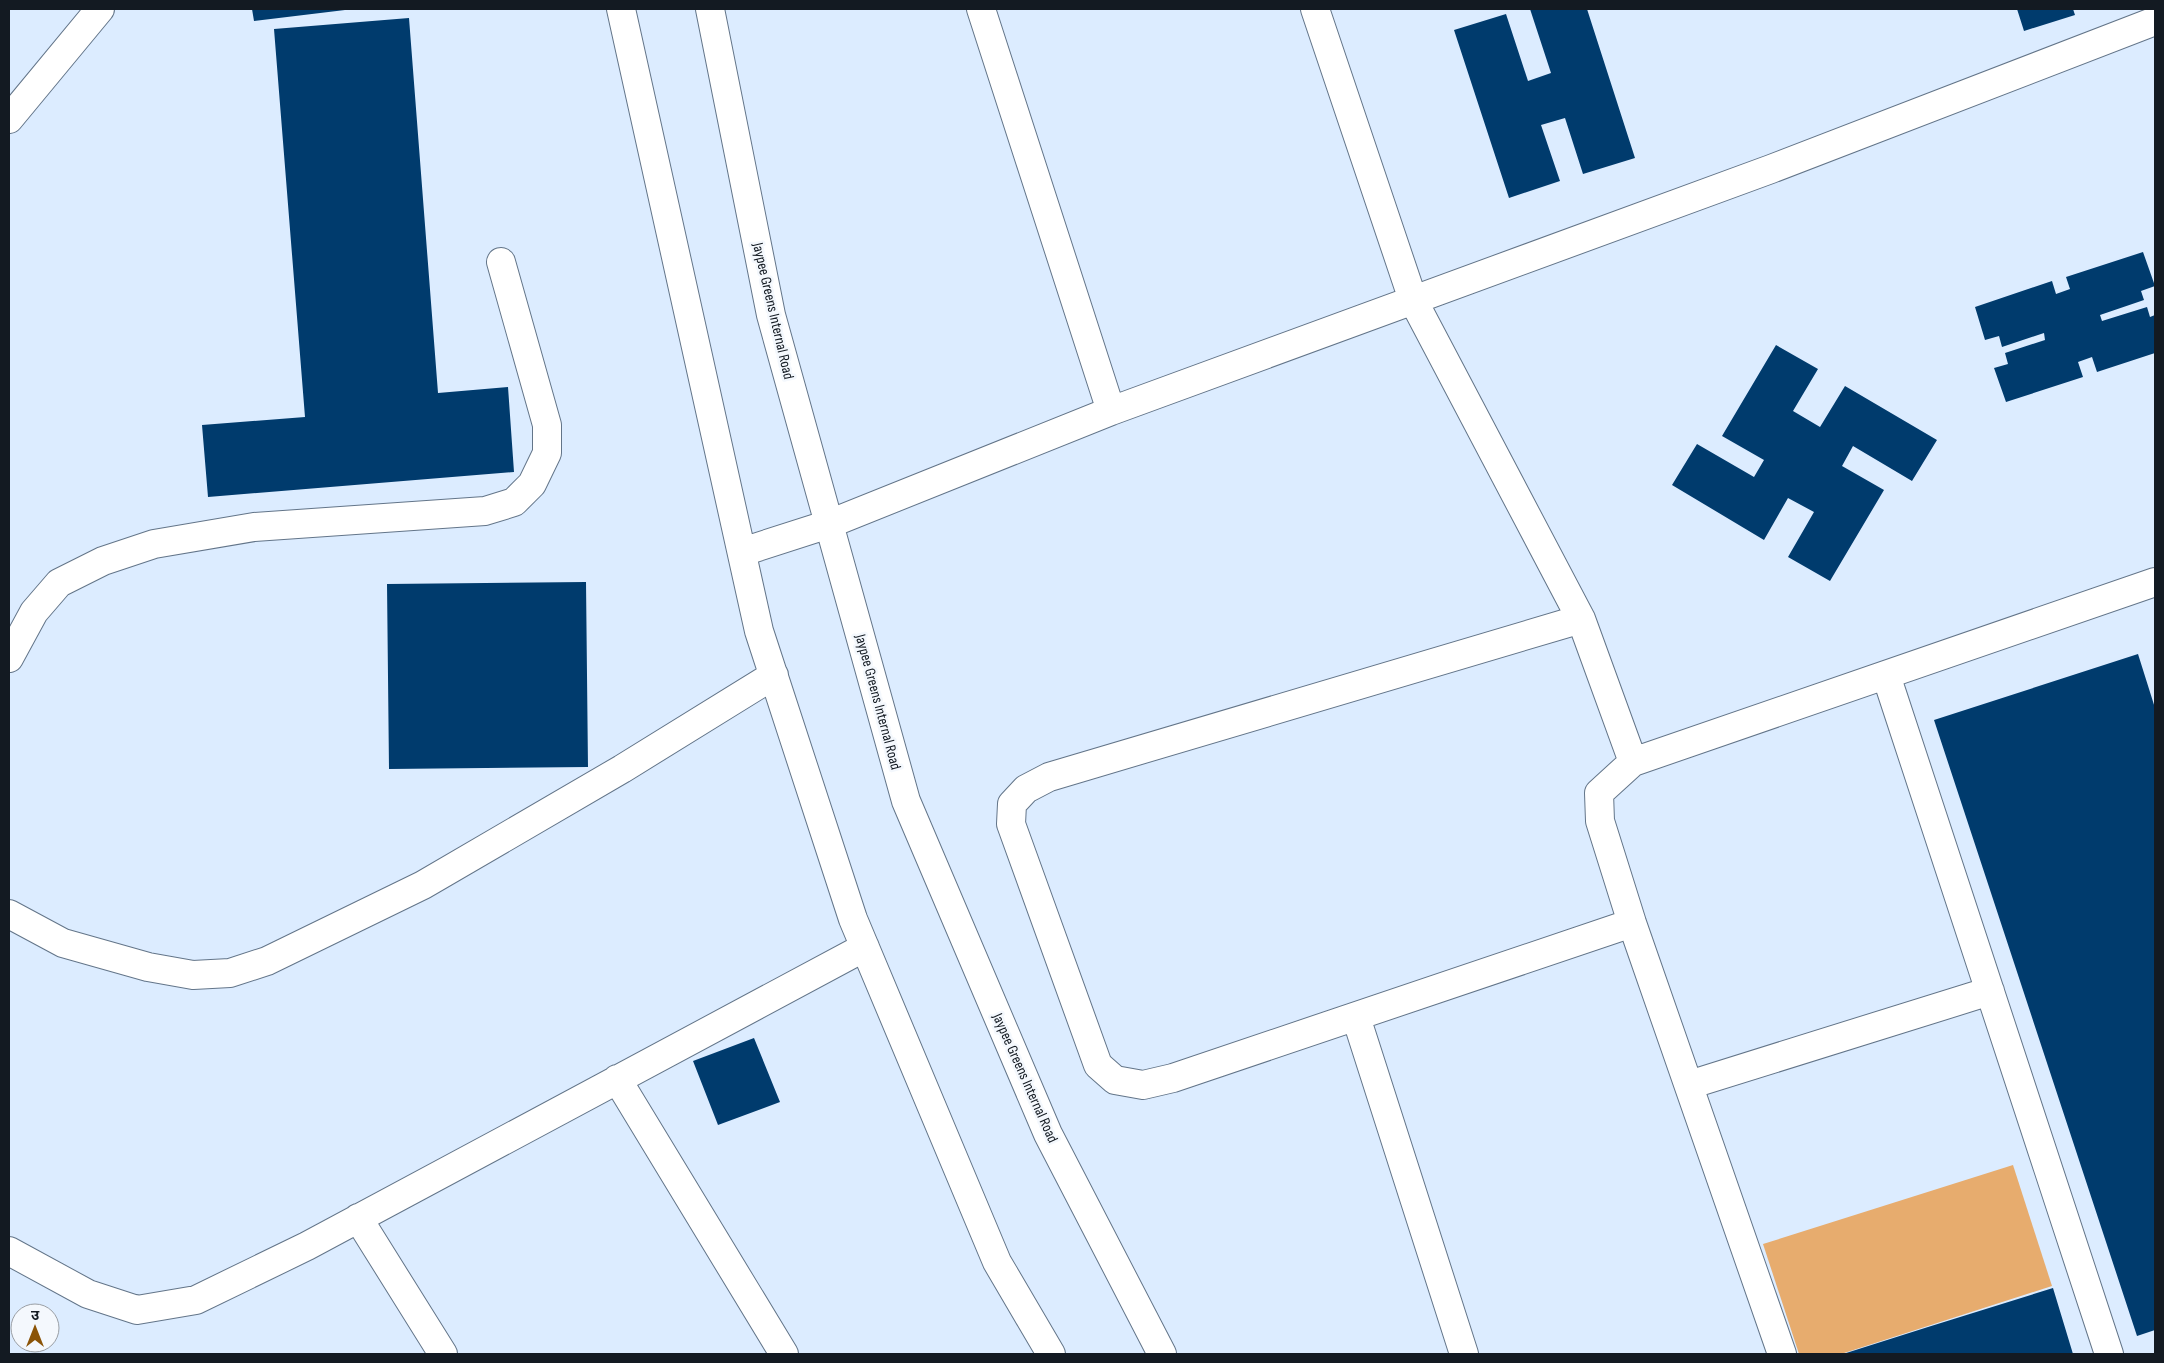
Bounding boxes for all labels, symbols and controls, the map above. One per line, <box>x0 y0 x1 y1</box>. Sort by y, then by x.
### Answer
street label: Jaypee Greens Internal Road <box>748 240 798 381</box>
street label: Jaypee Greens Internal Road <box>850 631 905 772</box>
street label: Jaypee Greens Internal Road <box>987 1009 1062 1146</box>
north arrow <box>10 1303 60 1353</box>
text: उ <box>31 1307 40 1324</box>

